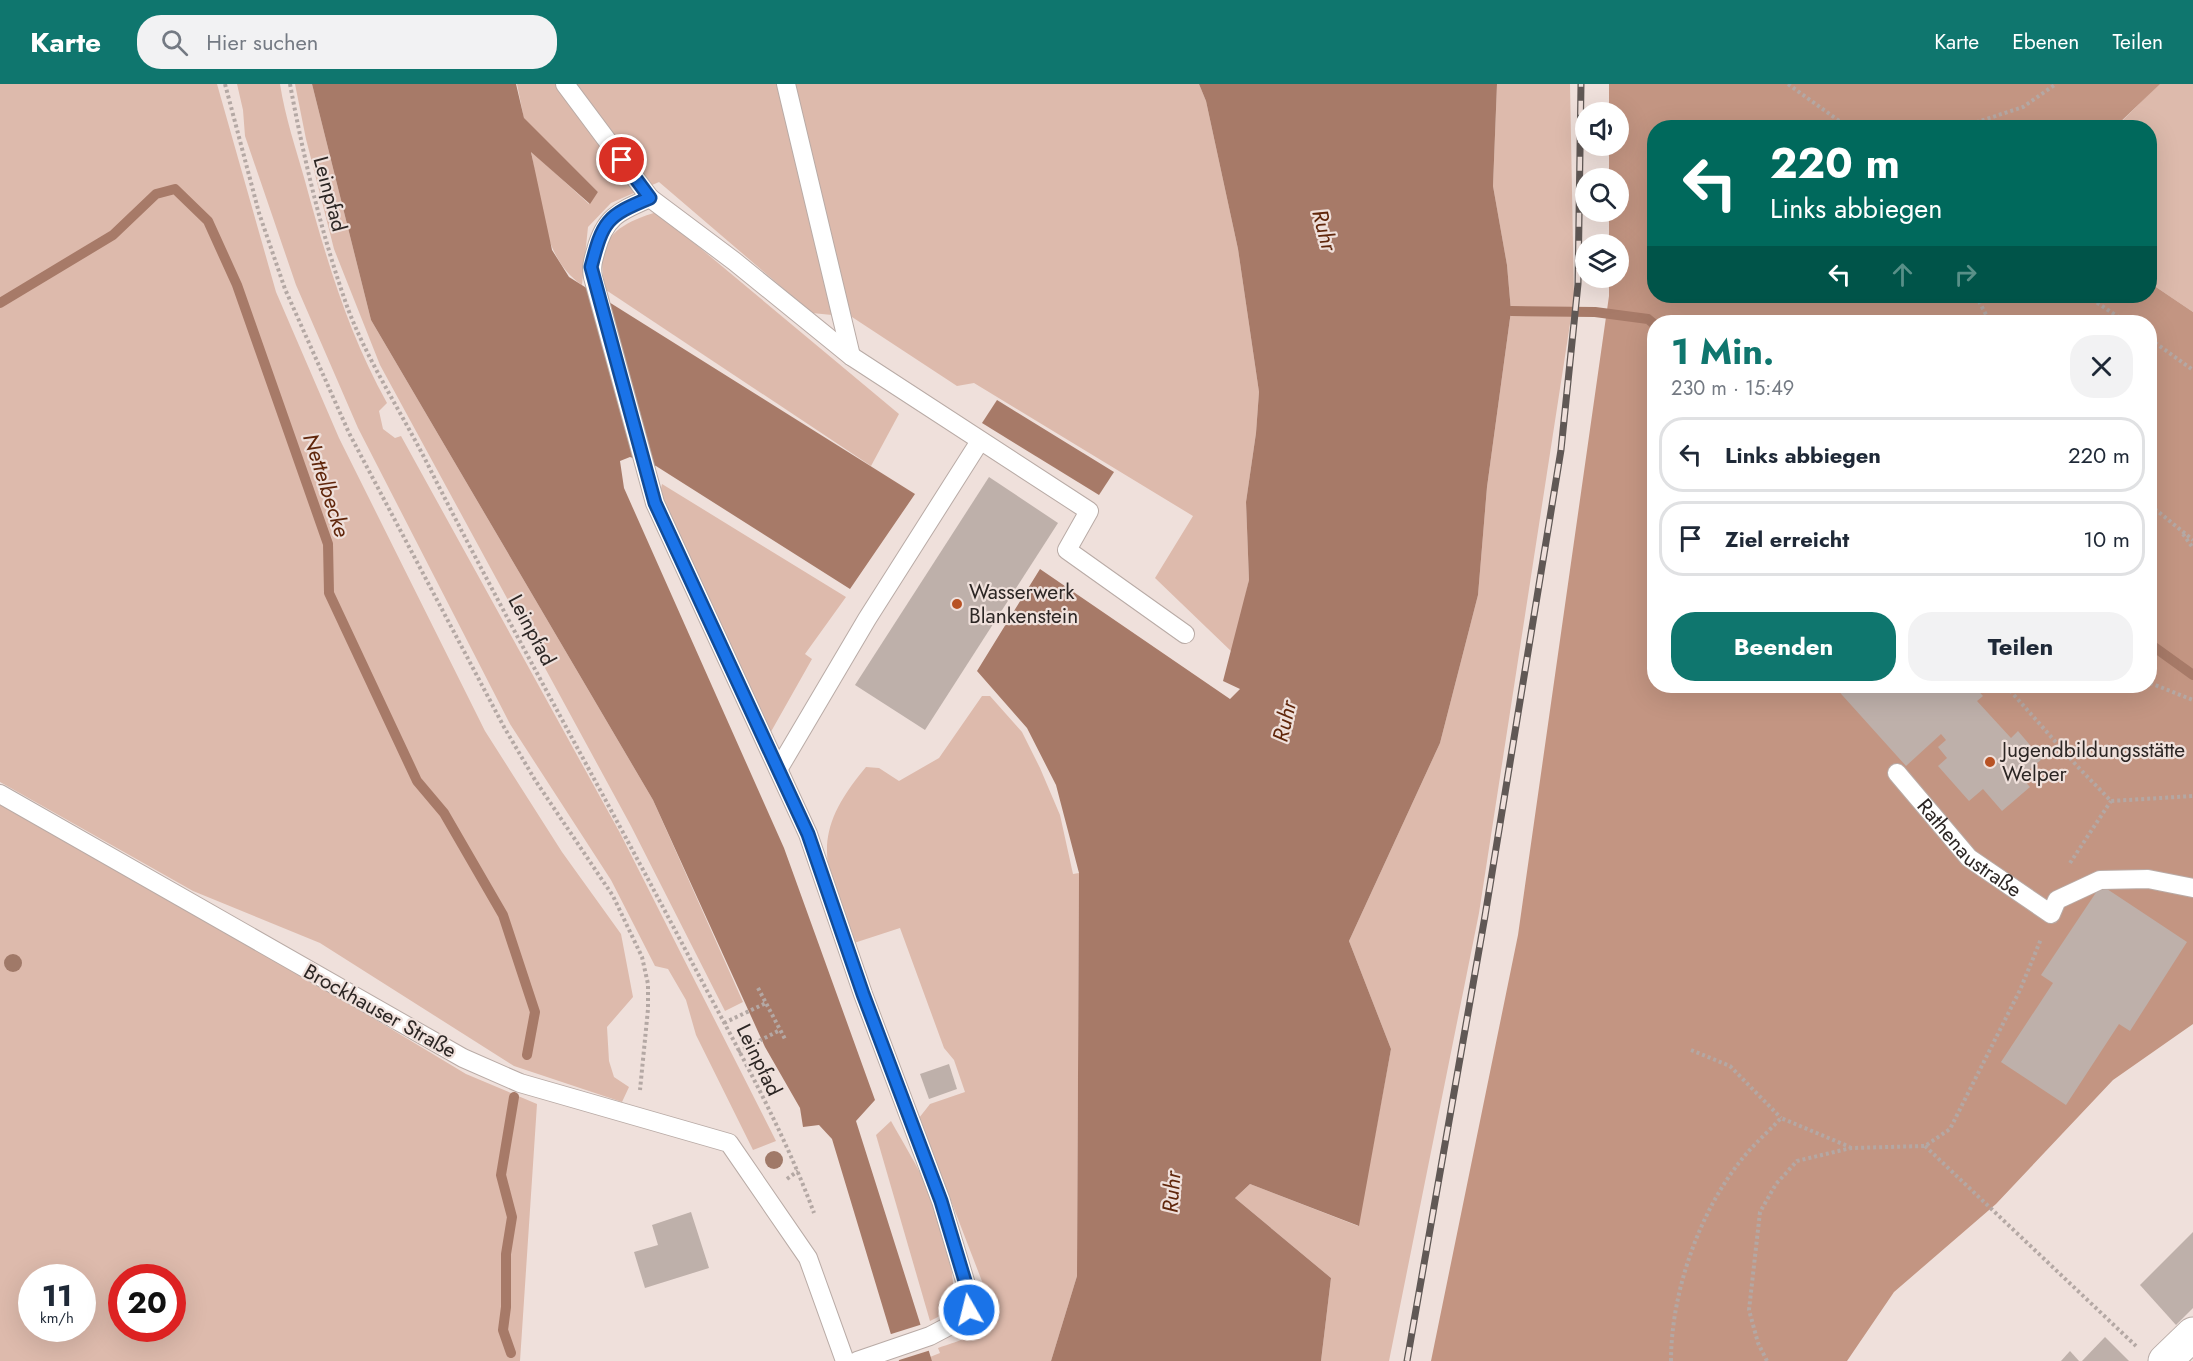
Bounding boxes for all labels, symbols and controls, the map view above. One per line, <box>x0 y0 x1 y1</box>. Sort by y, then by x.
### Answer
search box <box>137 15 557 69</box>
text: Karte <box>30 22 101 63</box>
icon: search <box>158 26 191 59</box>
text: Hier suchen <box>206 26 318 58</box>
text: Karte <box>1934 27 1979 57</box>
text: Ebenen <box>2012 27 2079 57</box>
text: Teilen <box>2112 27 2163 57</box>
map controls <box>1575 102 1629 288</box>
button: sound <box>1575 102 1629 156</box>
text: 220 m <box>1770 133 1900 194</box>
pin <box>596 134 647 185</box>
icon: arrive <box>605 143 638 176</box>
icon: left <box>1671 144 1749 222</box>
street label: Leinpfad <box>306 153 354 235</box>
button: search <box>1575 168 1629 222</box>
text: Links abbiegen <box>1770 189 1942 228</box>
water label: Ruhr <box>1304 206 1346 256</box>
button: layers <box>1575 234 1629 288</box>
icon: left <box>1823 258 1856 291</box>
icon: ahead <box>1886 258 1919 291</box>
icon: right <box>1949 258 1982 291</box>
text: 1 Min. <box>1671 325 1774 377</box>
button: close <box>2070 335 2133 398</box>
text: 230 m · 15:49 <box>1671 374 1794 403</box>
water label: Nettelbecke <box>295 429 359 541</box>
icon: left <box>1674 438 1707 471</box>
text: Links abbiegen <box>1725 439 1881 471</box>
text: 220 m <box>2068 439 2130 471</box>
icon: arrive <box>1674 522 1707 555</box>
text: Ziel erreicht <box>1725 523 1849 555</box>
text: 10 m <box>2083 523 2130 555</box>
place label: Wasserwerk Blankenstein <box>969 577 1078 631</box>
street label: Leinpfad <box>501 589 563 671</box>
marker: Wasserwerk Blankenstein <box>950 597 964 611</box>
button: Beenden <box>1671 612 1896 681</box>
button: Teilen <box>1908 612 2133 681</box>
water label: Ruhr <box>1264 695 1305 745</box>
place label: Jugendbildungsstätte Welper <box>1999 735 2185 789</box>
marker: Jugendbildungsstätte Welper <box>1983 755 1997 769</box>
street label: Rathenaustraße <box>1910 792 2028 905</box>
street label: Brockhauser Straße <box>298 956 462 1066</box>
street label: Leinpfad <box>729 1019 789 1101</box>
water label: Ruhr <box>1154 1168 1189 1214</box>
speed limit sign: 20 <box>108 1264 186 1342</box>
text: 11 <box>42 1274 72 1317</box>
position arrow <box>937 1278 1001 1342</box>
text: km/h <box>40 1307 74 1329</box>

